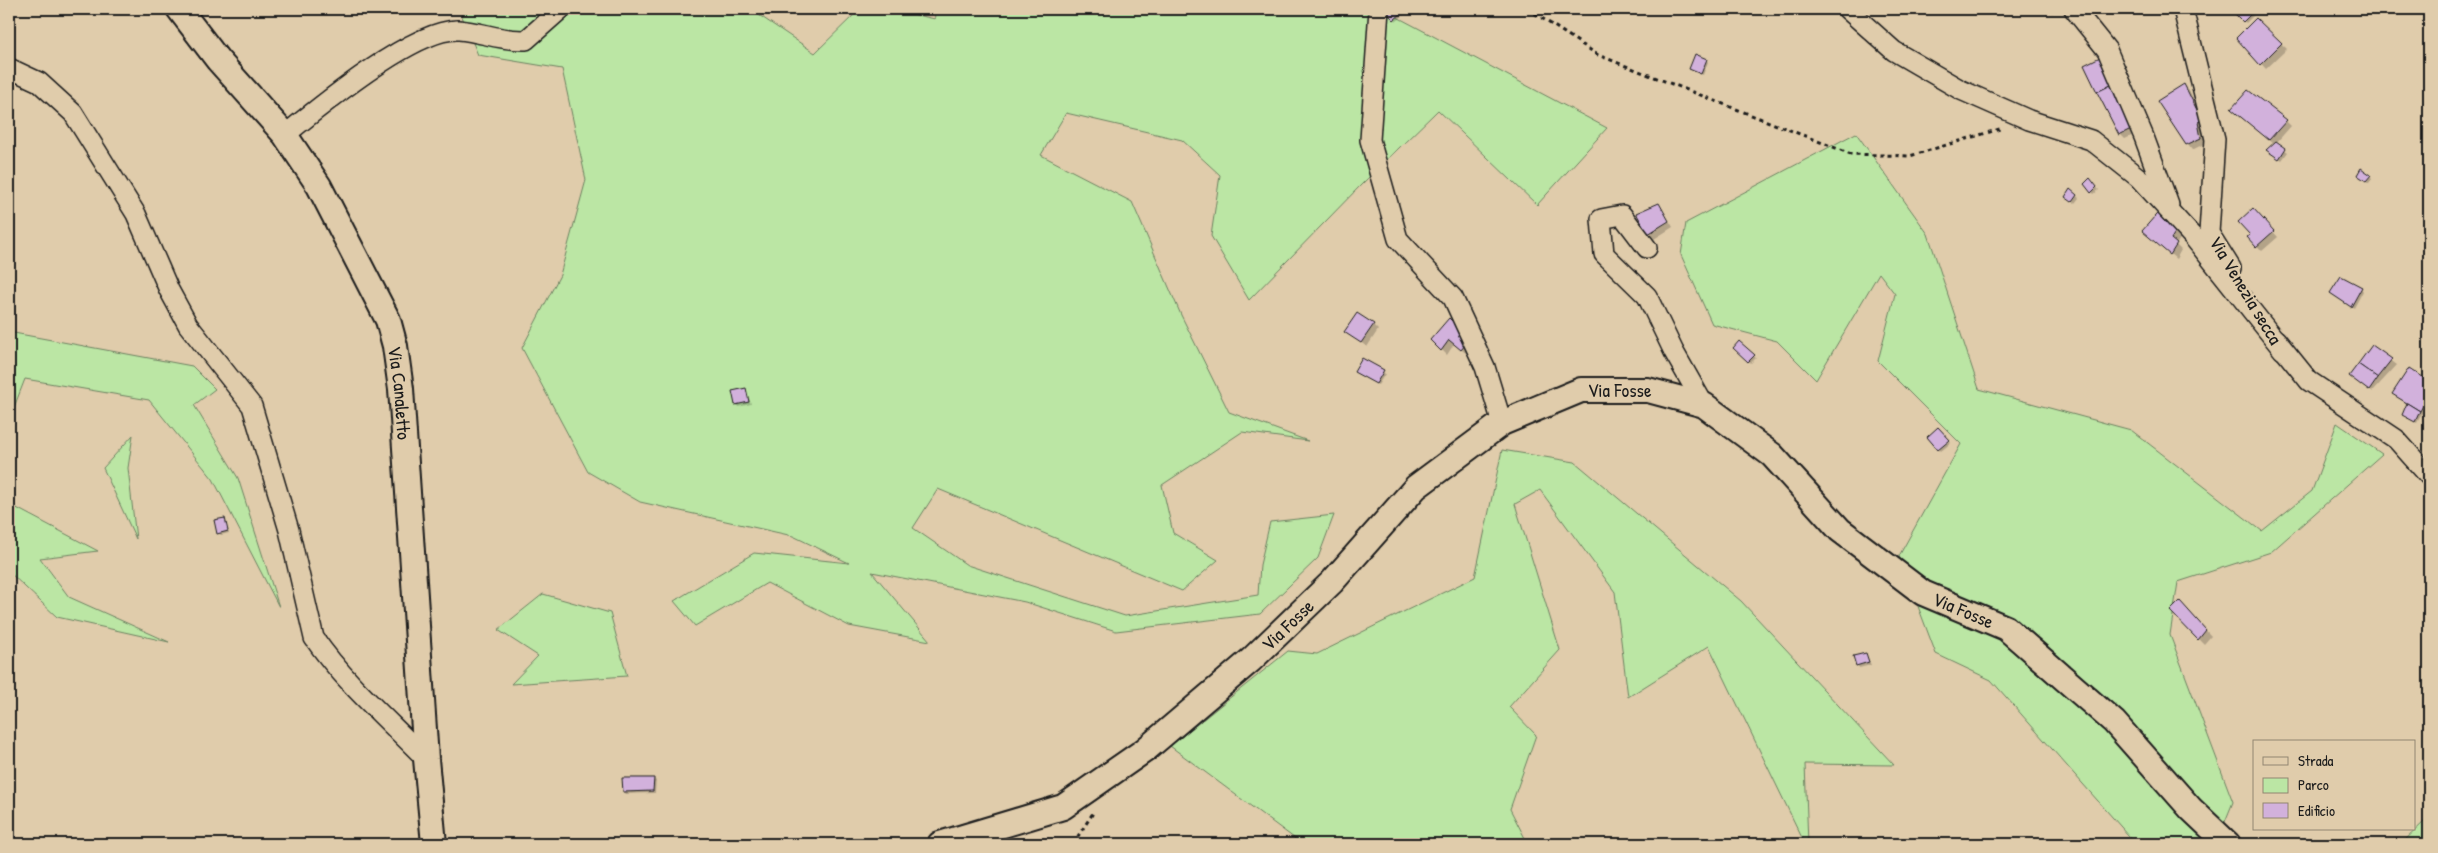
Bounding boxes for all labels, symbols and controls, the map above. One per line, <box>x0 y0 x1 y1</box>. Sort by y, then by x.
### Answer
street label: Via Venezia secca <box>2203 231 2289 350</box>
street label: Via Canaletto <box>382 344 417 441</box>
street label: Via Fosse <box>1588 377 1652 403</box>
street label: Via Fosse <box>1929 586 1998 635</box>
street label: Via Fosse <box>1255 593 1320 656</box>
legend <box>2253 740 2416 830</box>
text: Strada <box>2298 750 2334 771</box>
text: Parco <box>2298 774 2329 795</box>
text: Edificio <box>2298 800 2335 821</box>

